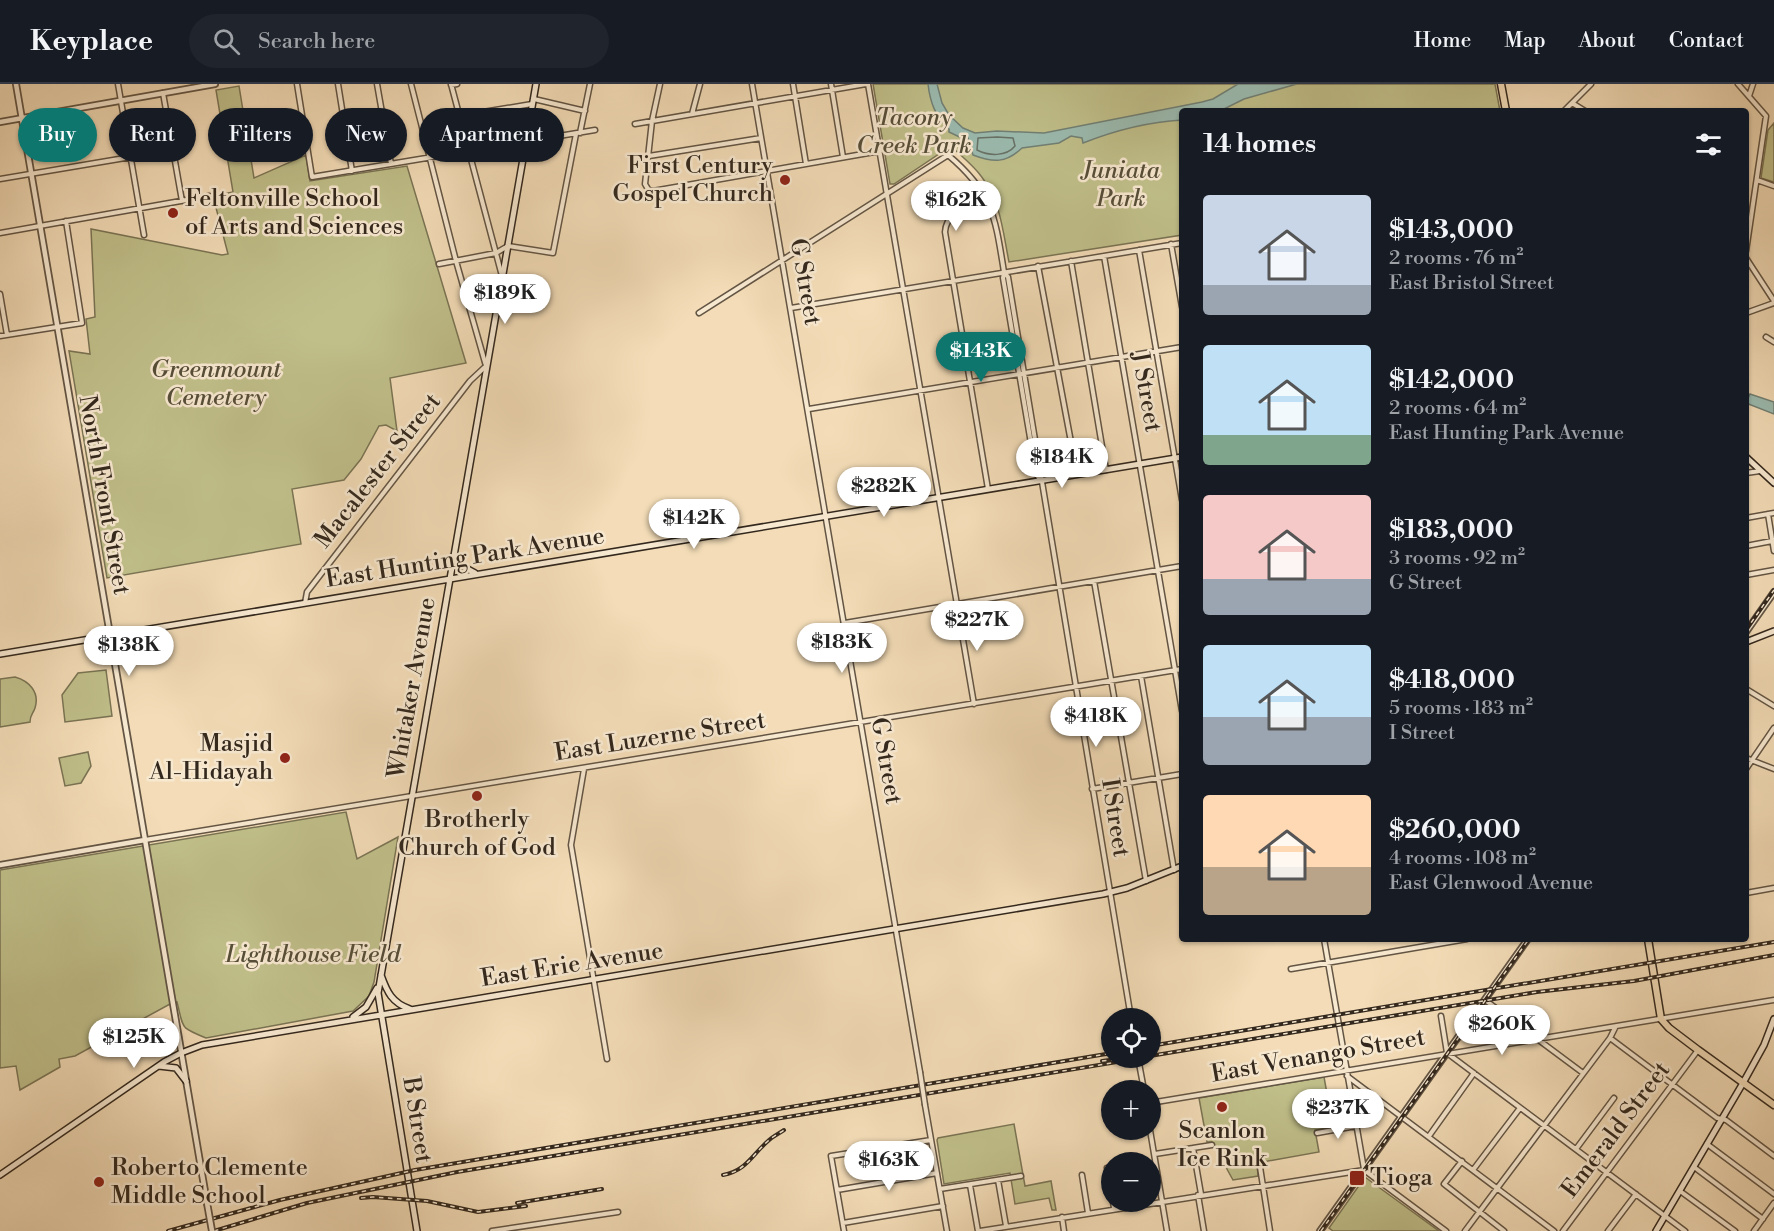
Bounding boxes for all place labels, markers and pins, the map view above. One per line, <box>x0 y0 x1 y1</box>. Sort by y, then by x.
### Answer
place label: First Century Gospel Church <box>612 151 773 209</box>
marker: First Century Gospel Church <box>778 173 792 187</box>
pin: $162K <box>914 181 998 232</box>
place label: Feltonville School of Arts and Sciences <box>185 184 403 242</box>
marker: Feltonville School of Arts and Sciences <box>166 206 180 220</box>
pin: $189K <box>463 274 547 325</box>
pin: $143K <box>939 332 1023 383</box>
pin: $184K <box>1020 438 1104 489</box>
pin: $282K <box>842 467 926 518</box>
pin: $142K <box>652 499 736 550</box>
pin: $227K <box>935 601 1019 652</box>
pin: $183K <box>800 623 884 674</box>
pin: $138K <box>87 626 171 677</box>
pin: $418K <box>1054 697 1138 748</box>
place label: Masjid Al-Hidayah <box>148 729 273 787</box>
marker: Masjid Al-Hidayah <box>278 751 292 765</box>
marker: Brotherly Church of God <box>470 789 484 803</box>
place label: Brotherly Church of God <box>398 805 556 863</box>
pin: $260K <box>1460 1005 1544 1056</box>
pin: $125K <box>92 1018 176 1069</box>
pin: $237K <box>1296 1089 1380 1140</box>
marker: Scanlon Ice Rink <box>1215 1100 1229 1114</box>
place label: Scanlon Ice Rink <box>1177 1116 1268 1174</box>
pin: $163K <box>847 1141 931 1192</box>
place label: Roberto Clemente Middle School <box>111 1153 308 1211</box>
place label: Tioga <box>1370 1163 1434 1193</box>
marker: Tioga <box>1348 1169 1366 1187</box>
marker: Roberto Clemente Middle School <box>92 1175 106 1189</box>

